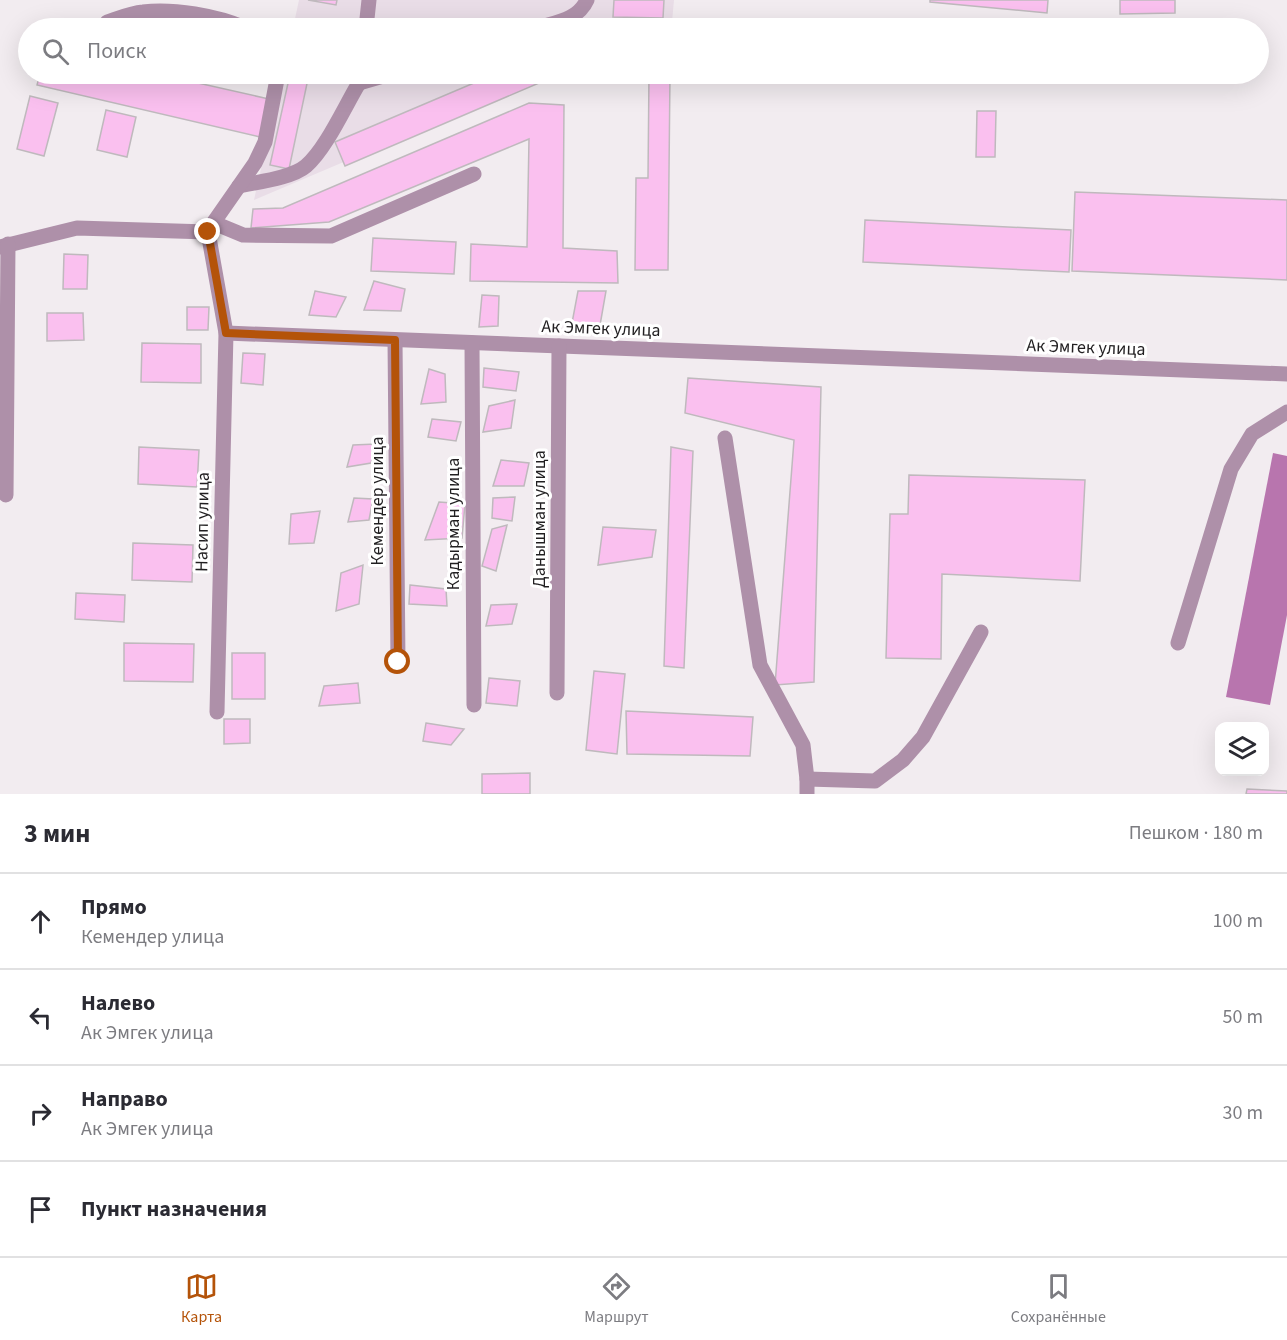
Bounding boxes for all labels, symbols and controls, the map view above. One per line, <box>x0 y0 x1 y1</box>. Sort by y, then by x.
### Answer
search box <box>18 18 1269 84</box>
icon: search <box>39 35 72 68</box>
text: Поиск <box>87 35 146 67</box>
route end <box>194 218 220 244</box>
street label: Ак Эмгек улица <box>541 314 661 343</box>
street label: Ак Эмгек улица <box>1026 333 1146 362</box>
street label: Кемендер улица <box>365 437 390 565</box>
street label: Данышман улица <box>527 450 552 588</box>
street label: Кадырман улица <box>441 458 466 590</box>
street label: Насип улица <box>189 472 216 572</box>
route start <box>384 648 410 674</box>
map controls <box>1215 722 1269 776</box>
button: layers <box>1215 722 1269 776</box>
text: 3 мин <box>24 815 90 852</box>
text: Пешком · 180 m <box>1129 819 1263 847</box>
text: Прямо <box>81 891 147 923</box>
icon: ahead <box>24 905 57 938</box>
text: 100 m <box>1213 907 1263 935</box>
text: Кемендер улица <box>81 923 224 951</box>
text: Налево <box>81 987 155 1019</box>
icon: left <box>24 1001 57 1034</box>
text: 50 m <box>1223 1003 1263 1031</box>
text: Ак Эмгек улица <box>81 1019 213 1047</box>
text: Направо <box>81 1083 168 1115</box>
icon: right <box>24 1097 57 1130</box>
text: 30 m <box>1223 1099 1263 1127</box>
text: Ак Эмгек улица <box>81 1115 213 1143</box>
icon: arrive <box>24 1193 57 1226</box>
text: Пункт назначения <box>81 1193 267 1225</box>
tab: Карта <box>181 1270 222 1328</box>
tab: Маршрут <box>584 1270 649 1328</box>
tab: Сохранённые <box>1011 1270 1106 1328</box>

